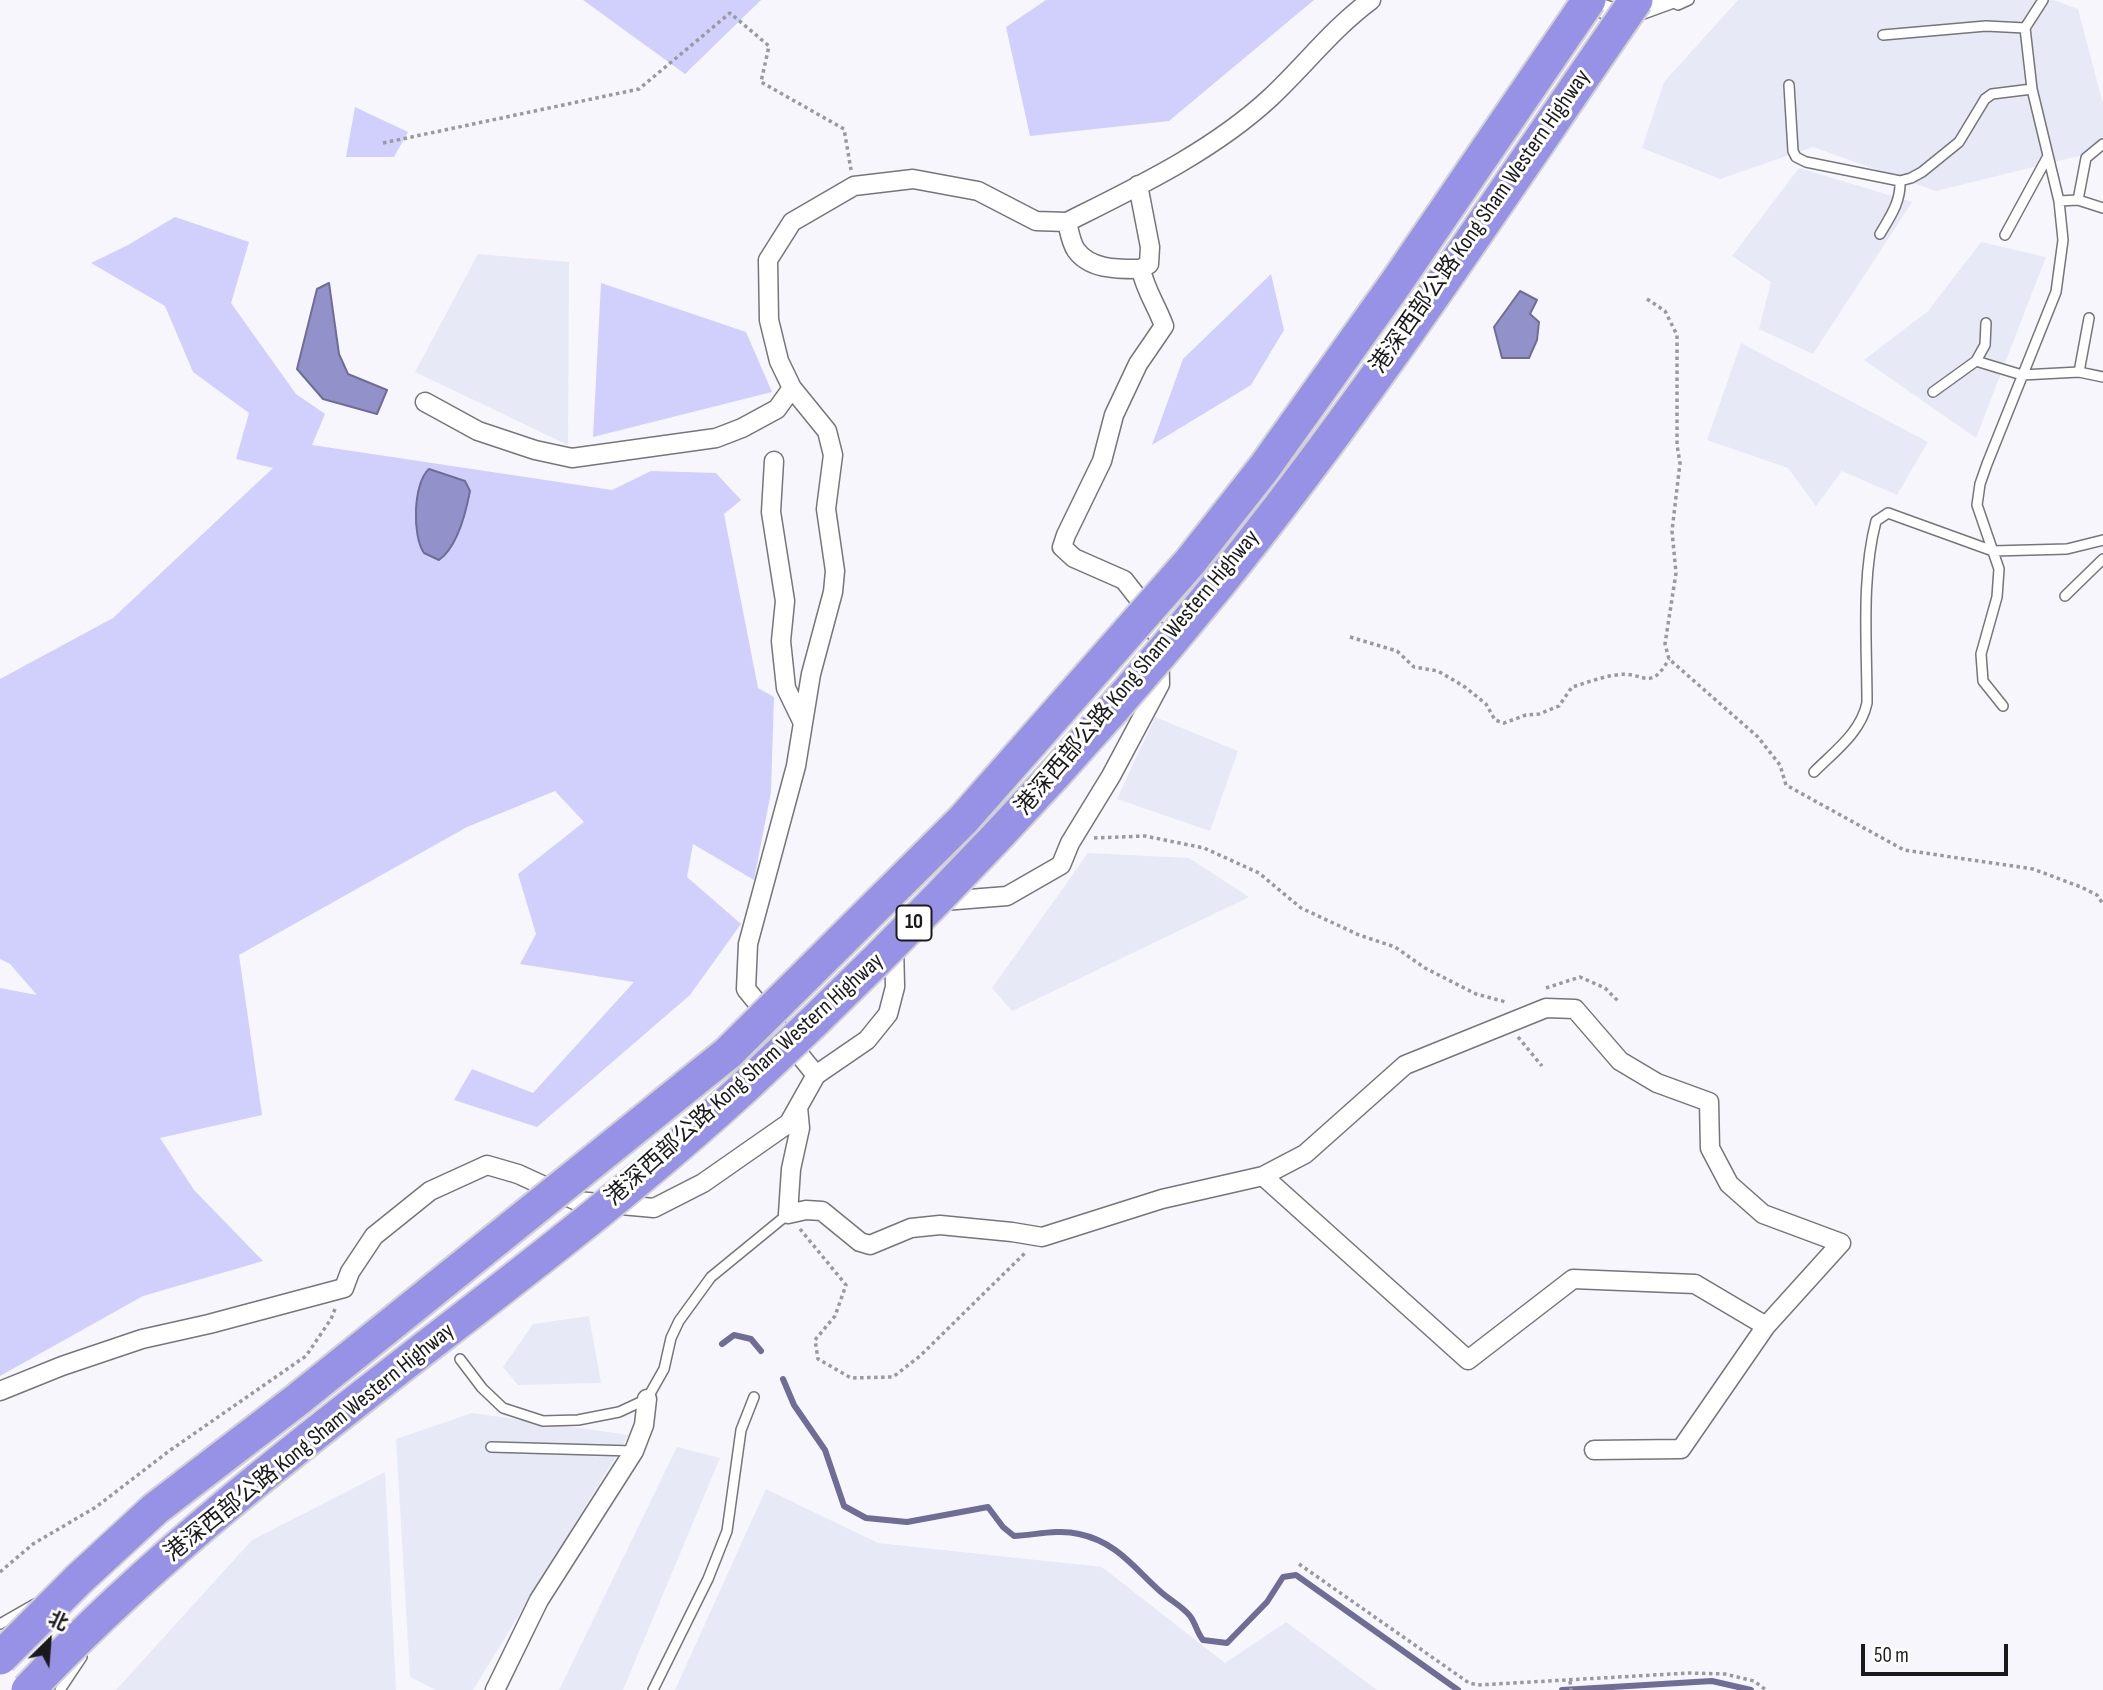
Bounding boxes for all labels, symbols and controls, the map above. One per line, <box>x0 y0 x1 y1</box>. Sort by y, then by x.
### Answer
street label: 港深西部公路 Kong Sham Western Highway <box>1365 65 1597 379</box>
street label: 港深西部公路 Kong Sham Western Highway <box>1010 525 1266 821</box>
road number: 10 <box>897 906 932 940</box>
street label: 港深西部公路 Kong Sham Western Highway <box>600 948 890 1212</box>
street label: 港深西部公路 Kong Sham Western Highway <box>160 1318 460 1568</box>
north arrow <box>14 1606 84 1676</box>
text: 北 <box>45 1607 72 1636</box>
scale bar <box>1865 1630 2012 1674</box>
text: 50 m <box>1874 1643 1909 1668</box>

